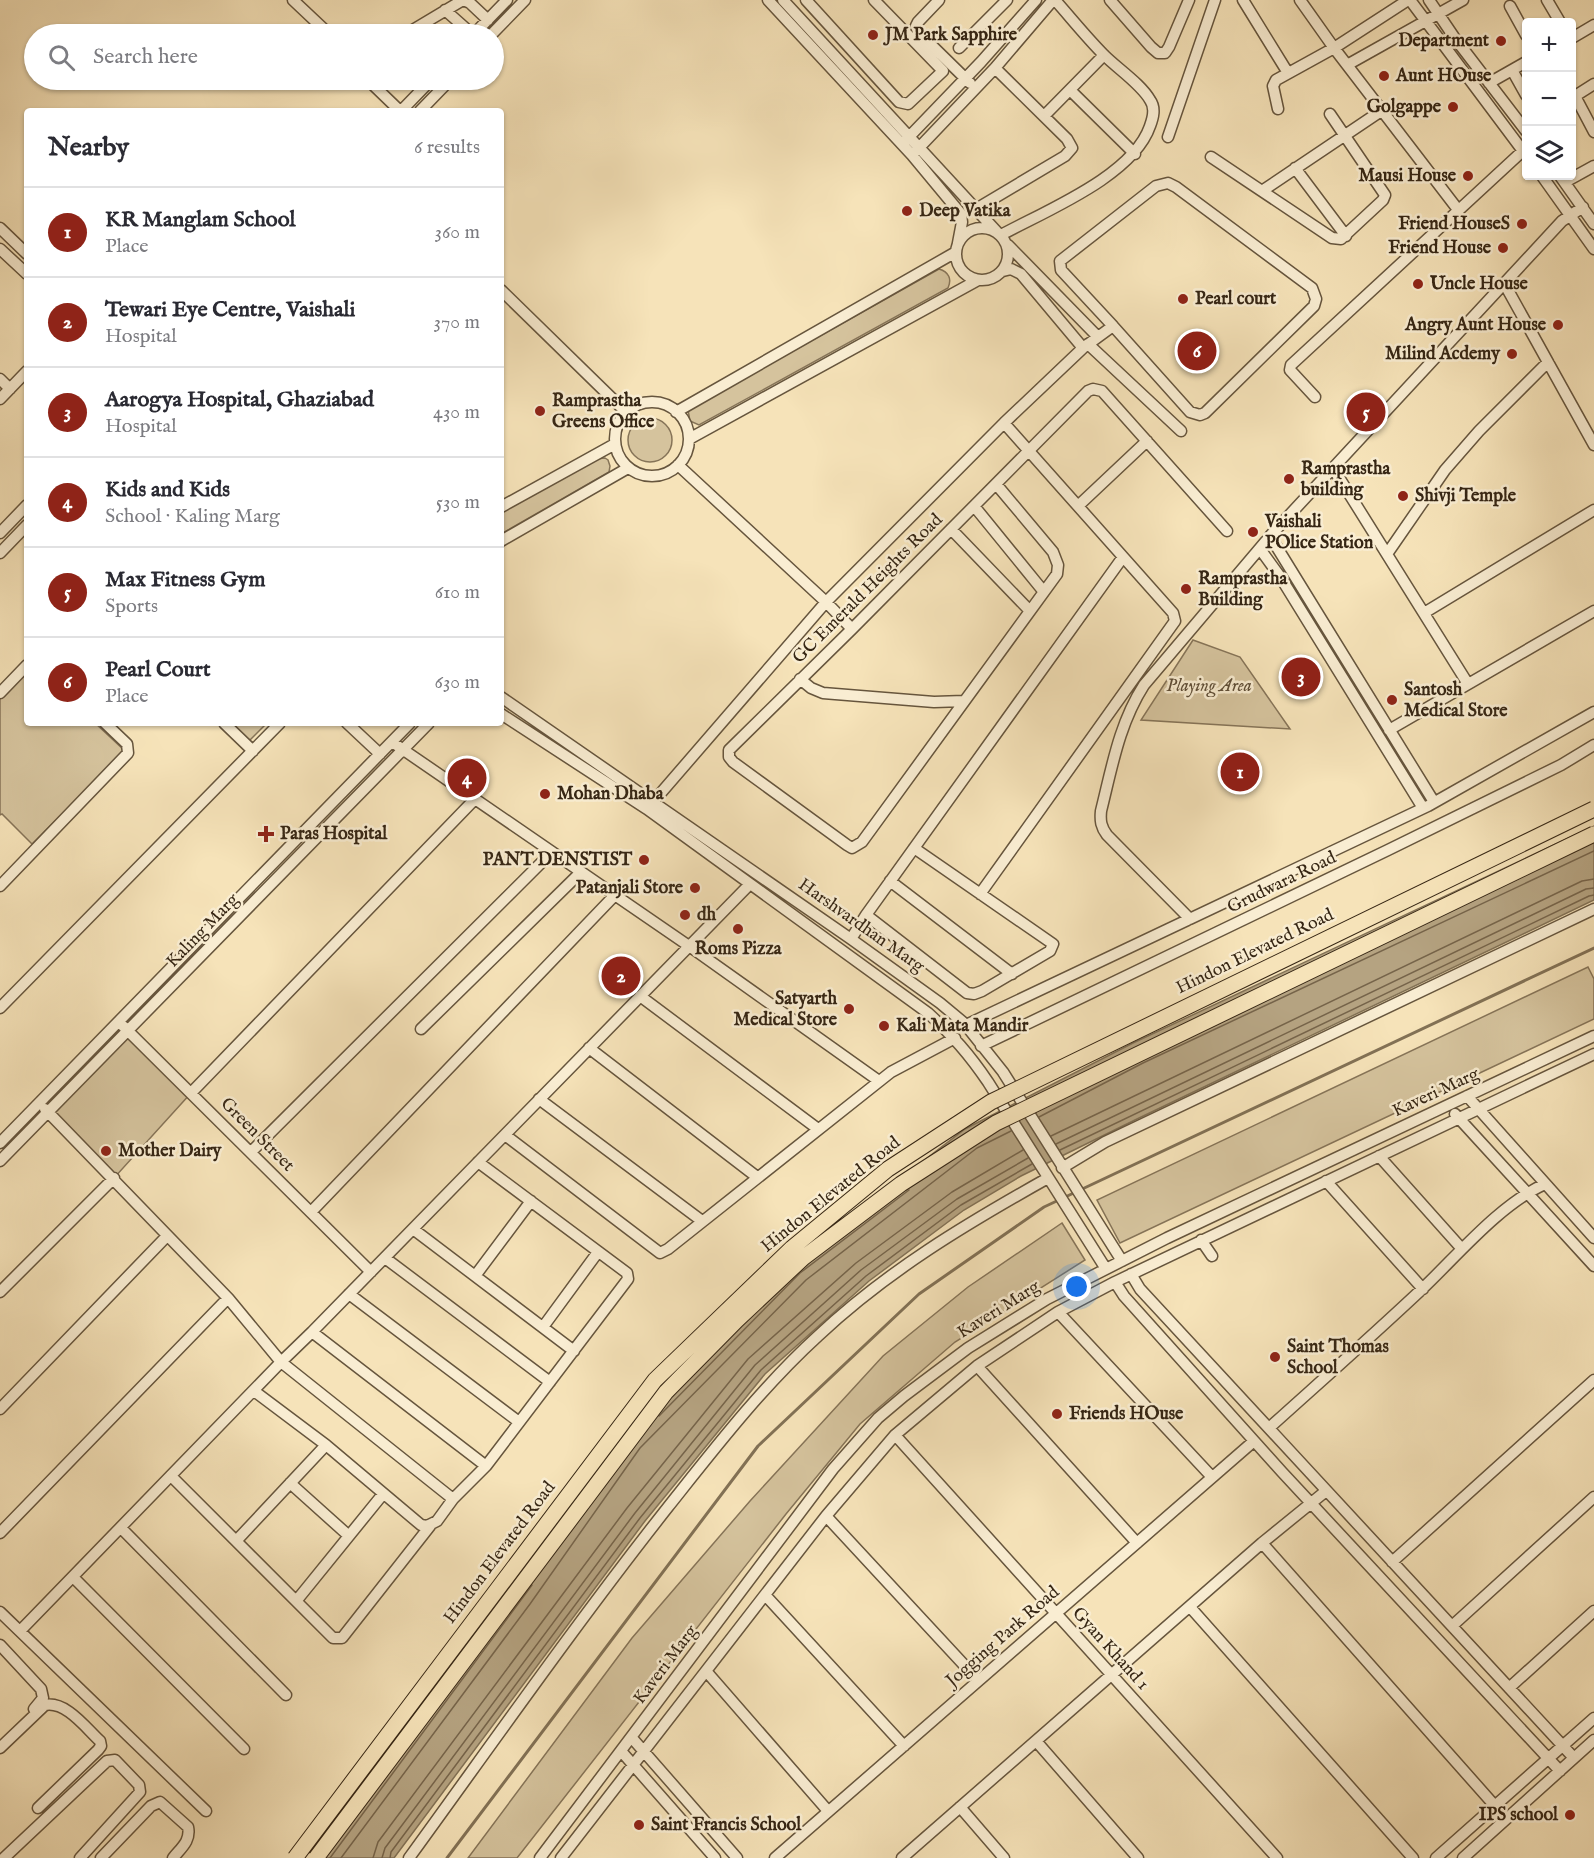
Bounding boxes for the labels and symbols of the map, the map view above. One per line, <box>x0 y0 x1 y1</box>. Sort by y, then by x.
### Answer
place label: JM Park Sapphire <box>883 24 1018 47</box>
marker: JM Park Sapphire <box>866 28 880 42</box>
place label: Department <box>1398 30 1490 53</box>
marker: Department <box>1494 34 1508 48</box>
place label: Aunt HOuse <box>1395 65 1492 88</box>
marker: Aunt HOuse <box>1377 69 1391 83</box>
place label: Golgappe <box>1367 96 1442 119</box>
marker: Golgappe <box>1446 100 1460 114</box>
place label: Mausi House <box>1358 165 1457 188</box>
marker: Mausi House <box>1461 169 1475 183</box>
place label: Deep Vatika <box>919 200 1012 223</box>
marker: Deep Vatika <box>900 204 914 218</box>
place label: Friend HouseS <box>1398 213 1510 236</box>
marker: Friend HouseS <box>1515 217 1529 231</box>
place label: Friend House <box>1388 237 1492 260</box>
marker: Friend House <box>1496 241 1510 255</box>
place label: Uncle House <box>1429 273 1529 296</box>
marker: Uncle House <box>1411 277 1425 291</box>
place label: Pearl court <box>1195 288 1277 311</box>
marker: Pearl court <box>1176 292 1190 306</box>
place label: Angry Aunt House <box>1404 314 1547 337</box>
marker: Angry Aunt House <box>1551 318 1565 332</box>
pin: 6 <box>1178 328 1216 374</box>
place label: Milind Acdemy <box>1385 343 1501 366</box>
marker: Milind Acdemy <box>1505 347 1519 361</box>
place label: Ramprastha Greens Office <box>552 390 655 434</box>
pin: 5 <box>1346 390 1386 434</box>
marker: Ramprastha Greens Office <box>533 404 547 418</box>
place label: Ramprastha building <box>1300 458 1391 502</box>
marker: Ramprastha building <box>1282 472 1296 486</box>
place label: Shivji Temple <box>1415 485 1517 508</box>
marker: Shivji Temple <box>1396 489 1410 503</box>
street label: GC Emerald Heights Road <box>788 509 948 669</box>
place label: Vaishali POlice Station <box>1264 511 1374 555</box>
marker: Vaishali POlice Station <box>1246 525 1260 539</box>
place label: Ramprastha Building <box>1198 568 1288 612</box>
marker: Ramprastha Building <box>1179 582 1193 596</box>
pin: 3 <box>1282 654 1320 700</box>
park label: Playing Area <box>1166 675 1252 698</box>
place label: Santosh Medical Store <box>1404 679 1508 723</box>
marker: Santosh Medical Store <box>1385 693 1399 707</box>
pin: 1 <box>1220 750 1260 794</box>
pin: 4 <box>448 756 486 800</box>
place label: Mohan Dhaba <box>557 783 665 806</box>
marker: Mohan Dhaba <box>538 787 552 801</box>
place label: Paras Hospital <box>280 823 388 846</box>
marker: Paras Hospital <box>257 825 275 843</box>
street label: Grudwara Road <box>1224 847 1341 919</box>
place label: PANT DENSTIST <box>483 849 633 872</box>
marker: PANT DENSTIST <box>637 853 651 867</box>
street label: Harshvardhan Marg <box>793 874 929 978</box>
place label: Patanjali Store <box>576 877 684 900</box>
marker: Patanjali Store <box>688 881 702 895</box>
street label: Kaling Marg <box>162 889 244 973</box>
place label: dh <box>697 904 717 927</box>
street label: Hindon Elevated Road <box>1172 904 1338 1000</box>
marker: dh <box>678 908 692 922</box>
marker: Roms Pizza <box>731 922 745 936</box>
place label: Roms Pizza <box>694 938 783 961</box>
pin: 2 <box>602 954 640 998</box>
place label: Satyarth Medical Store <box>733 988 838 1032</box>
marker: Satyarth Medical Store <box>842 1002 856 1016</box>
place label: Kali Mata Mandir <box>896 1015 1029 1038</box>
marker: Kali Mata Mandir <box>877 1019 891 1033</box>
street label: Kaveri Marg <box>1389 1063 1483 1123</box>
street label: Green Street <box>215 1093 299 1177</box>
street label: Hindon Elevated Road <box>757 1132 906 1258</box>
place label: Mother Dairy <box>118 1140 223 1163</box>
marker: Mother Dairy <box>99 1144 113 1158</box>
your location <box>1062 1272 1091 1301</box>
street label: Kaveri Marg <box>953 1275 1045 1344</box>
place label: Saint Thomas School <box>1287 1336 1390 1380</box>
marker: Saint Thomas School <box>1268 1350 1282 1364</box>
place label: Friends HOuse <box>1069 1403 1184 1426</box>
marker: Friends HOuse <box>1050 1407 1064 1421</box>
street label: Hindon Elevated Road <box>439 1477 561 1629</box>
street label: Jogging Park Road <box>940 1581 1065 1694</box>
street label: Gyan Khand 1 <box>1066 1602 1154 1696</box>
street label: Kaveri Marg <box>629 1621 703 1709</box>
place label: IPS school <box>1479 1804 1559 1827</box>
marker: IPS school <box>1563 1808 1577 1822</box>
place label: Saint Francis School <box>651 1814 802 1837</box>
marker: Saint Francis School <box>632 1818 646 1832</box>

